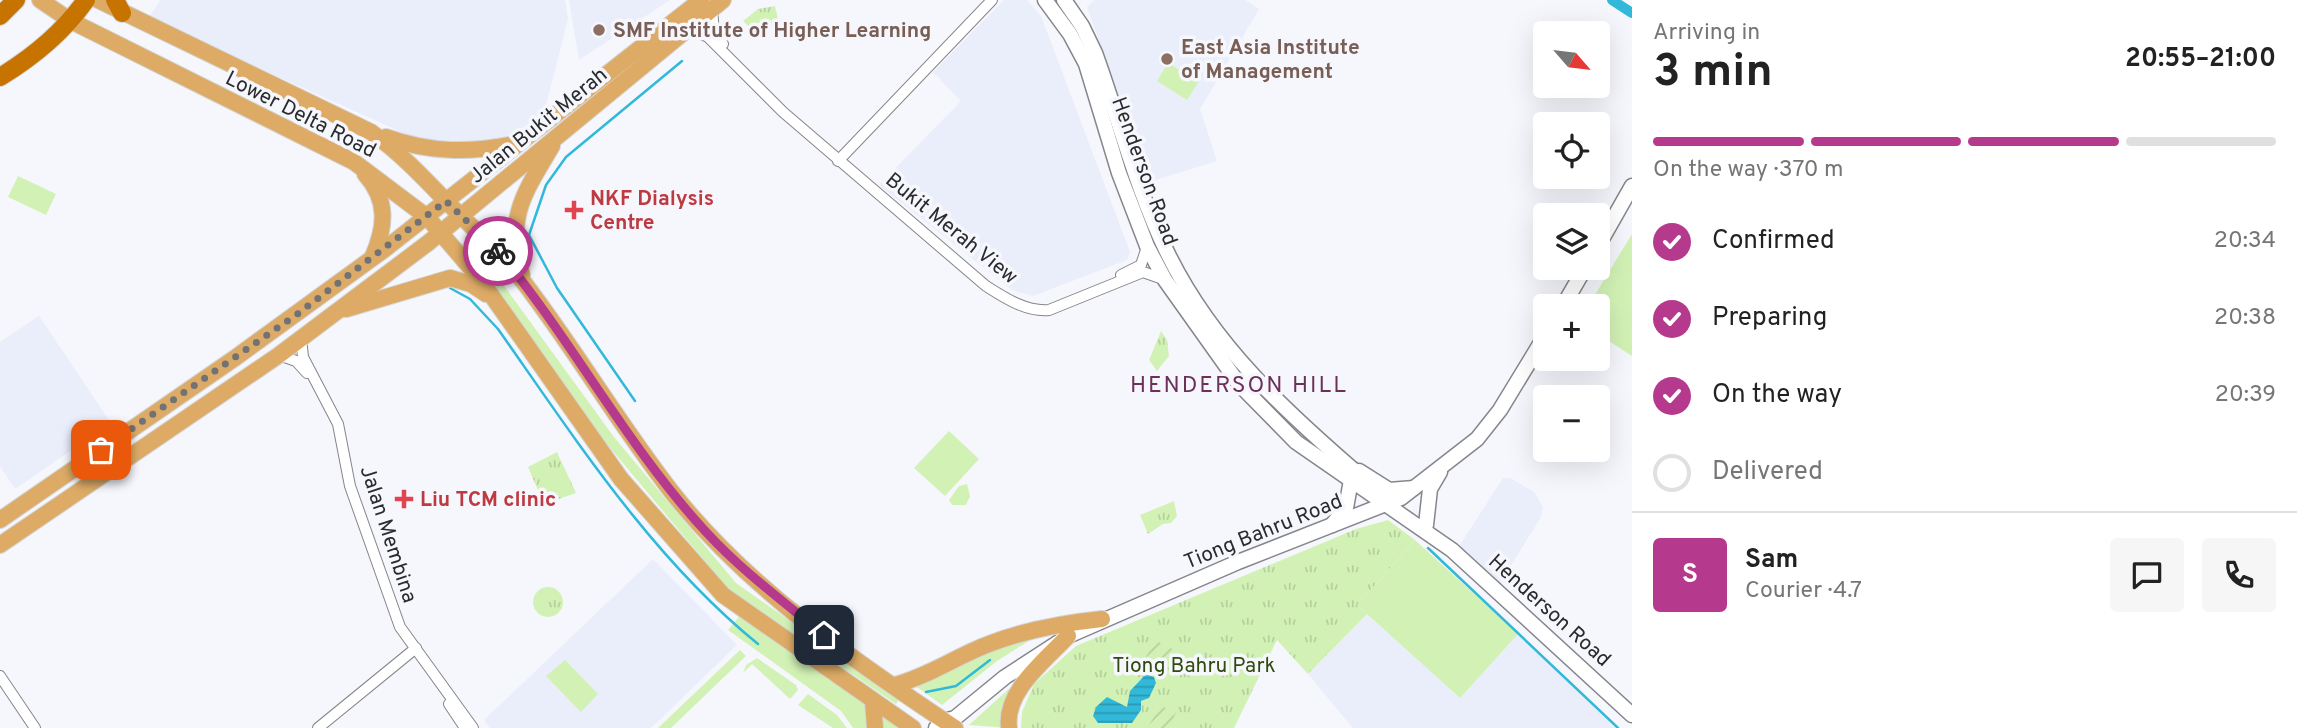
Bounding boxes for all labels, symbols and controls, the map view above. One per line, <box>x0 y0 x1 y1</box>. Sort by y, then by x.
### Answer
place label: SMF Institute of Higher Learning <box>613 18 931 45</box>
text: Arriving in <box>1653 19 1760 48</box>
north arrow <box>1533 21 1610 98</box>
map controls <box>1533 21 1610 462</box>
marker: SMF Institute of Higher Learning <box>591 22 607 38</box>
place label: East Asia Institute of Management <box>1181 35 1360 86</box>
text: 20:55–21:00 <box>2125 43 2276 76</box>
text: 3 min <box>1653 44 1773 103</box>
marker: East Asia Institute of Management <box>1159 51 1175 67</box>
street label: Jalan Bukit Merah <box>464 62 614 190</box>
street label: Lower Delta Road <box>220 66 380 165</box>
street label: Henderson Road <box>1104 93 1183 250</box>
button: locate <box>1533 112 1610 189</box>
text: On the way · 370 m <box>1653 156 1843 185</box>
street label: Bukit Merah View <box>879 167 1023 291</box>
place label: NKF Dialysis Centre <box>590 186 714 237</box>
marker: NKF Dialysis Centre <box>564 200 584 220</box>
button: layers <box>1533 203 1610 280</box>
courier <box>463 216 533 286</box>
icon: check <box>1653 223 1691 261</box>
text: Confirmed <box>1712 225 1835 258</box>
text: 20:34 <box>2214 227 2276 256</box>
icon: bike <box>479 232 517 270</box>
button: + <box>1533 294 1610 371</box>
icon: check <box>1653 300 1691 338</box>
text: Preparing <box>1712 302 1827 335</box>
text: 20:38 <box>2214 304 2276 333</box>
district label: HENDERSON HILL <box>1130 372 1348 401</box>
icon: check <box>1653 377 1691 415</box>
text: On the way <box>1712 379 1842 412</box>
text: 20:39 <box>2215 381 2276 410</box>
button: − <box>1533 385 1610 462</box>
pin <box>71 420 131 480</box>
icon: bag <box>82 431 120 469</box>
text: Delivered <box>1712 456 1823 489</box>
street label: Jalan Membina <box>353 463 422 606</box>
place label: Liu TCM clinic <box>420 487 556 514</box>
street label: Tiong Bahru Road <box>1180 488 1347 576</box>
marker: Liu TCM clinic <box>394 489 414 509</box>
button: chat <box>2110 538 2184 612</box>
button: phone <box>2202 538 2276 612</box>
text: Sam <box>1745 544 1798 577</box>
street label: Henderson Road <box>1482 549 1616 673</box>
text: S <box>1682 559 1698 592</box>
text: Courier · 4.7 <box>1745 577 1862 606</box>
pin <box>794 605 854 665</box>
icon: home <box>805 616 843 654</box>
park label: Tiong Bahru Park <box>1112 653 1276 680</box>

